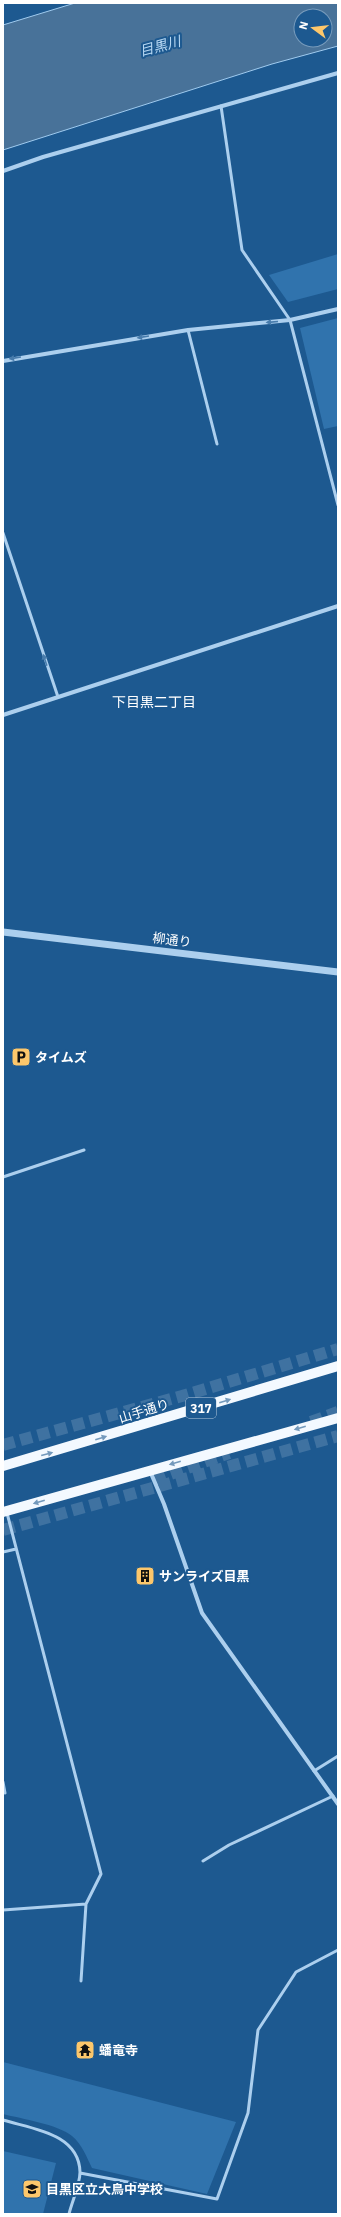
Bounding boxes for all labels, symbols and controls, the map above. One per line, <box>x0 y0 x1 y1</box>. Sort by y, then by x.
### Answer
north arrow <box>293 8 333 48</box>
text: N <box>296 20 311 31</box>
water label: 目黒川 <box>137 31 185 60</box>
one-way arrow <box>266 319 279 325</box>
one-way arrow <box>137 334 150 340</box>
one-way arrow <box>9 356 21 362</box>
one-way arrow <box>42 654 48 666</box>
district label: 下目黒二丁目 <box>112 693 196 711</box>
street label: 柳通り <box>152 929 192 951</box>
parking icon: タイムズ <box>10 1046 32 1068</box>
place label: タイムズ <box>35 1049 87 1066</box>
street label: 山手通り <box>117 1395 171 1427</box>
road number: 317 <box>186 1398 216 1418</box>
one-way arrow <box>219 1398 231 1404</box>
one-way arrow <box>294 1425 306 1431</box>
one-way arrow <box>95 1435 107 1441</box>
one-way arrow <box>41 1451 53 1457</box>
one-way arrow <box>169 1460 181 1466</box>
one-way arrow <box>33 1499 45 1505</box>
building icon: サンライズ目黒 <box>134 1565 156 1587</box>
place label: サンライズ目黒 <box>159 1568 250 1585</box>
temple icon: 蟠竜寺 <box>74 2039 96 2061</box>
place label: 蟠竜寺 <box>99 2042 138 2059</box>
school or university icon: 目黒区立大鳥中学校 <box>21 2178 43 2200</box>
place label: 目黒区立大鳥中学校 <box>46 2181 163 2198</box>

